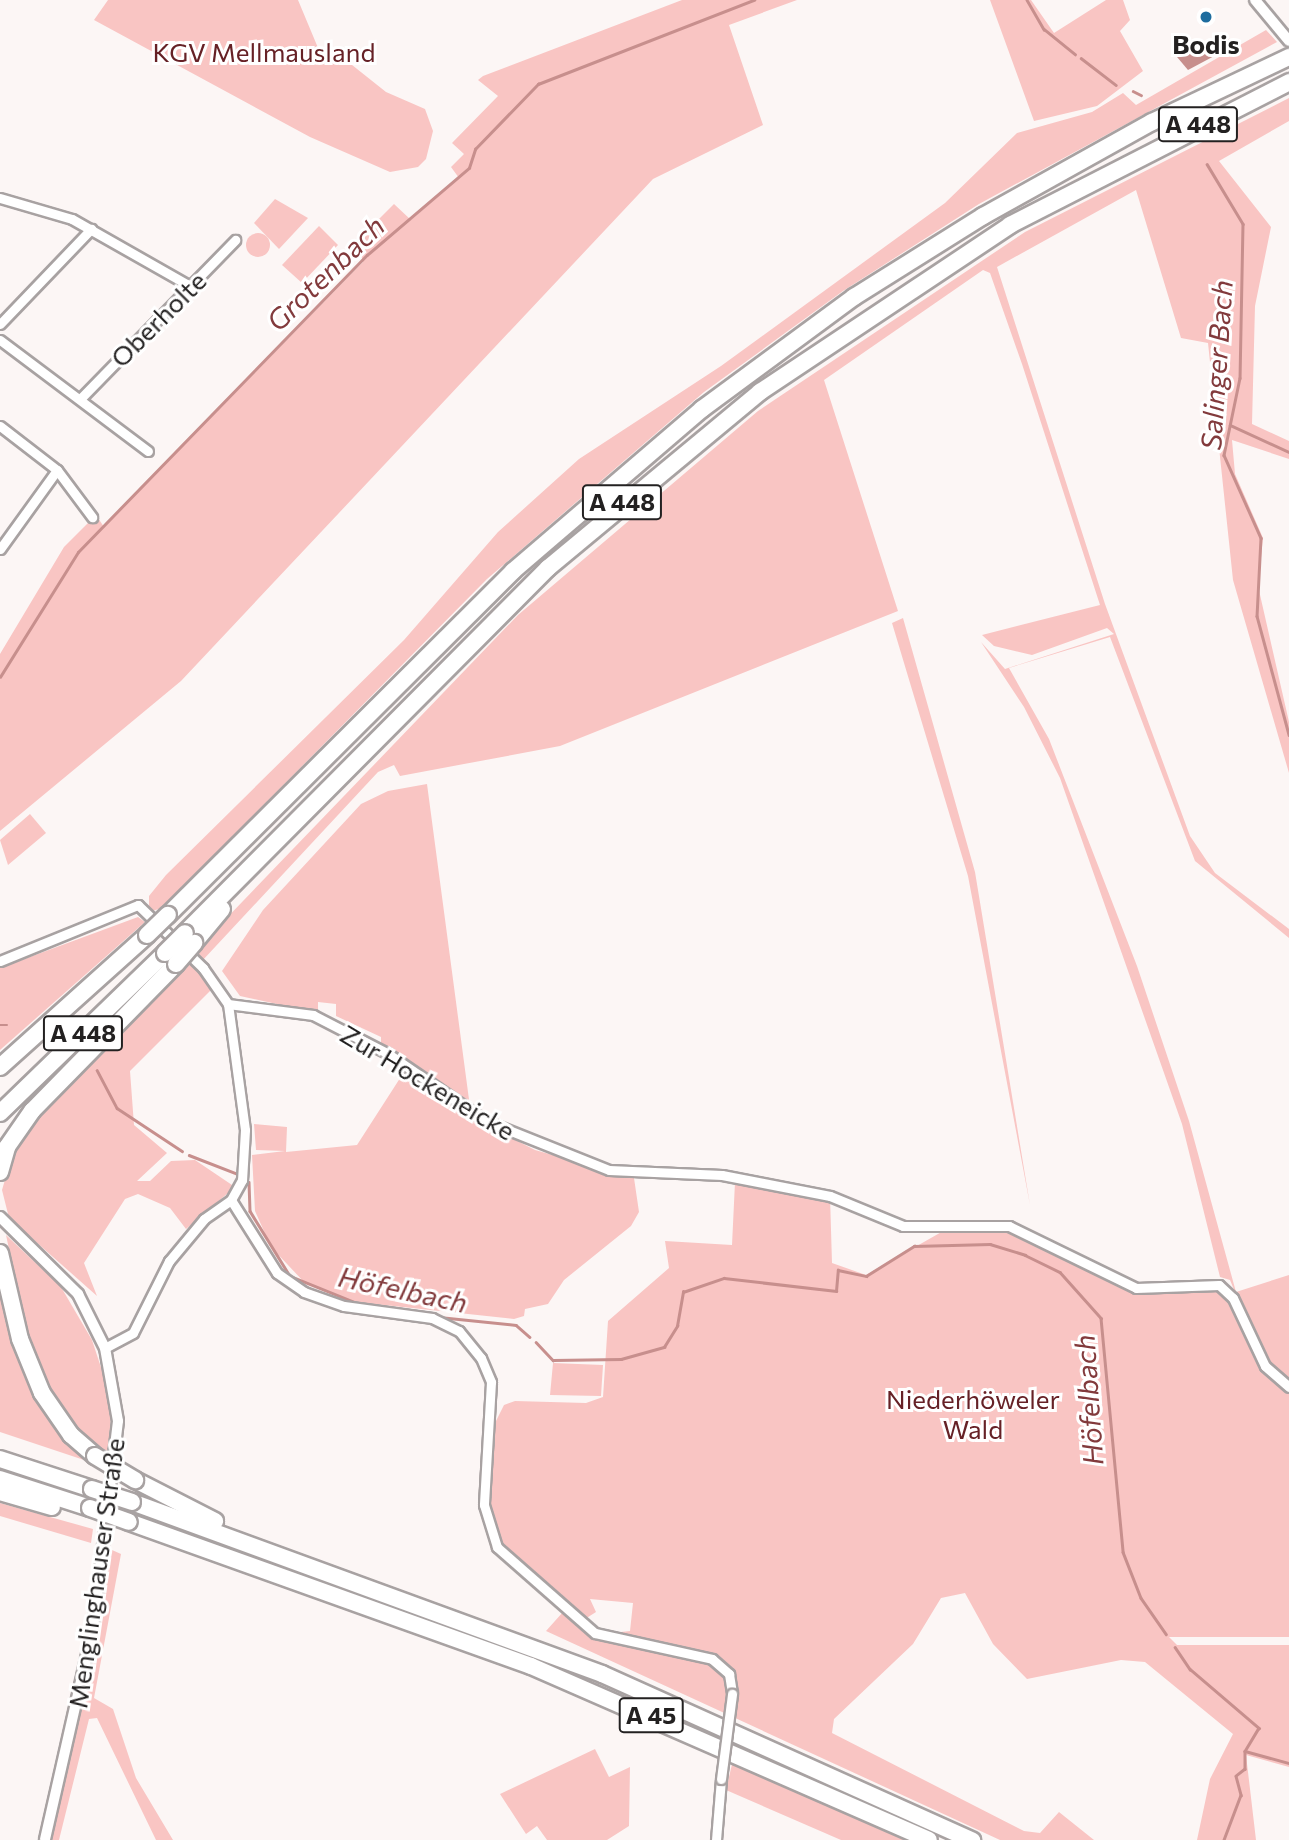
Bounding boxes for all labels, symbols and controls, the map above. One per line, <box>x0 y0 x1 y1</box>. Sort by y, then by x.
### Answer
marker: Bodis <box>1198 9 1214 25</box>
place label: Bodis <box>1172 28 1240 60</box>
park label: KGV Mellmausland <box>153 36 375 68</box>
road number: A 448 <box>1158 104 1238 144</box>
water label: Grotenbach <box>259 209 391 337</box>
street label: Oberholte <box>104 265 212 373</box>
water label: Salinger Bach <box>1193 279 1239 451</box>
road number: A 448 <box>582 481 662 522</box>
road number: A 448 <box>43 1013 123 1054</box>
street label: Zur Hockeneicke <box>335 1018 521 1146</box>
water label: Höfelbach <box>336 1259 470 1319</box>
water label: Höfelbach <box>1067 1334 1109 1466</box>
park label: Niederhöweler Wald <box>886 1383 1060 1444</box>
street label: Menglinghauser Straße <box>62 1436 130 1710</box>
road number: A 45 <box>618 1694 684 1736</box>

